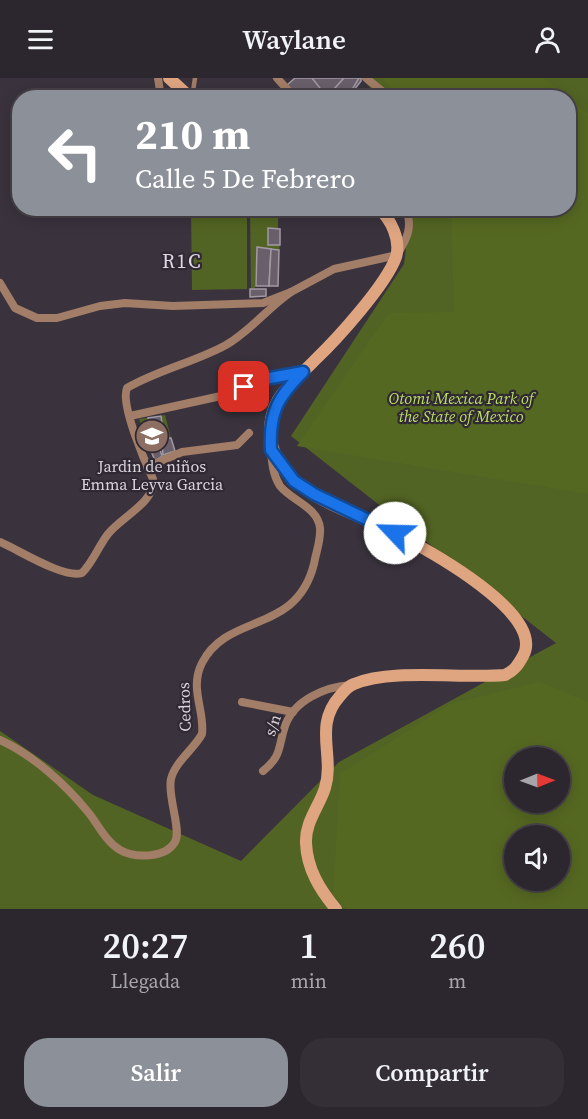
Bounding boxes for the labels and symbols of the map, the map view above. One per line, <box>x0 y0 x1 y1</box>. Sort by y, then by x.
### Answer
district label: R1C <box>162 247 202 275</box>
pin <box>218 361 269 412</box>
park label: Otomi Mexica Park of the State of Mexico <box>389 387 537 427</box>
school or university icon: Jardin de niños Emma Leyva Garcia <box>134 418 170 454</box>
place label: Jardin de niños Emma Leyva Garcia <box>81 455 224 495</box>
position arrow <box>363 501 427 565</box>
street label: Cedros <box>172 682 196 732</box>
street label: s/n <box>258 711 286 739</box>
north arrow <box>504 747 570 813</box>

